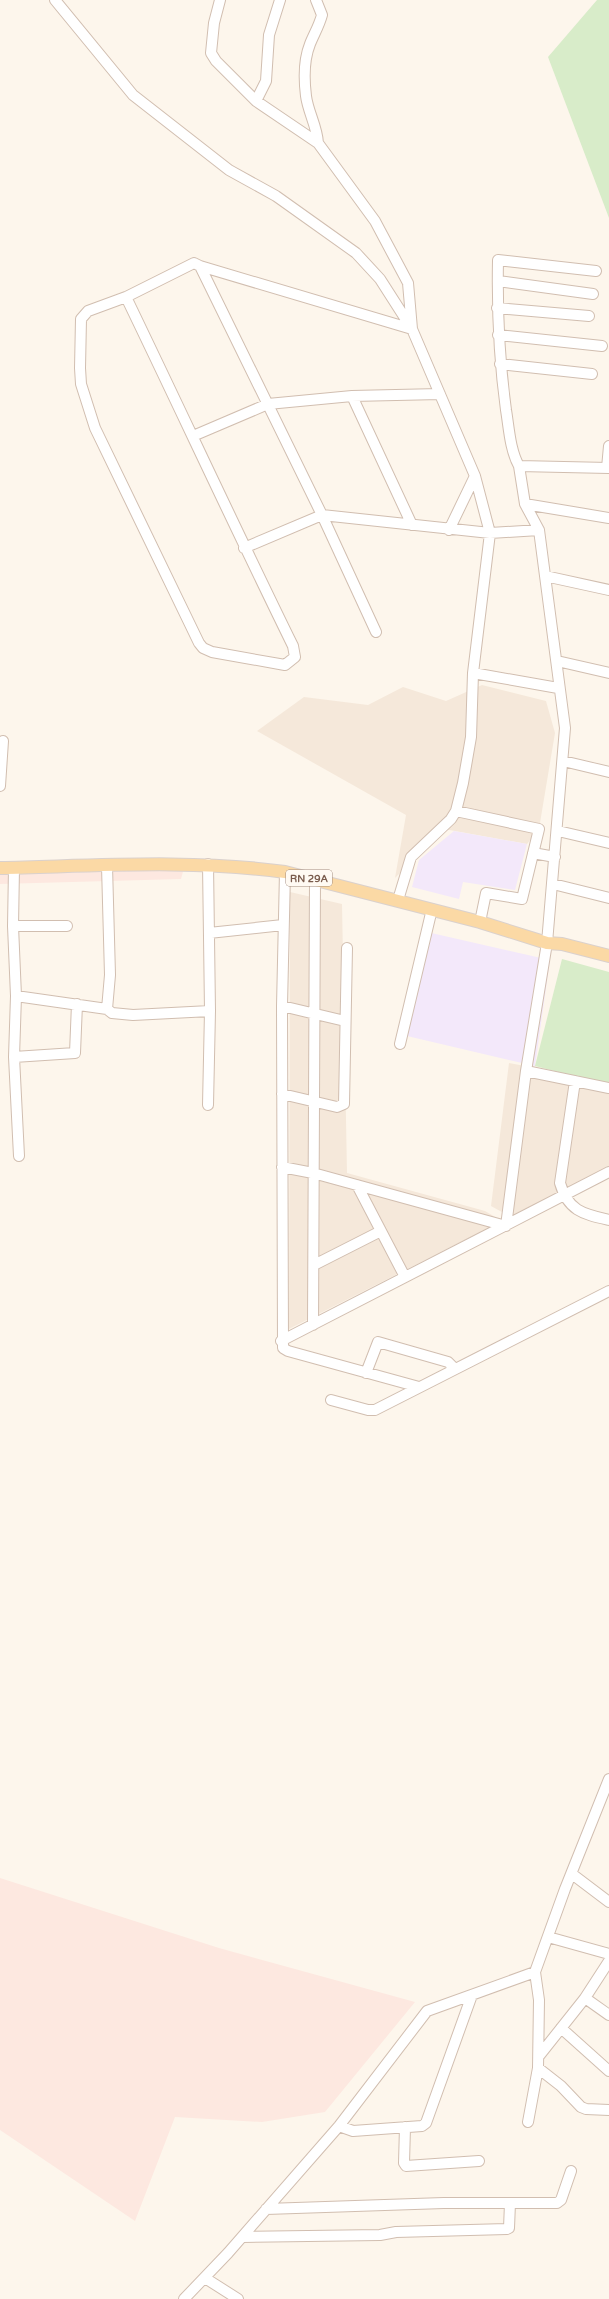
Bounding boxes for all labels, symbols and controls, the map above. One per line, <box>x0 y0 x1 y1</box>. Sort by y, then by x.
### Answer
road number: RN 29A <box>286 870 332 886</box>

